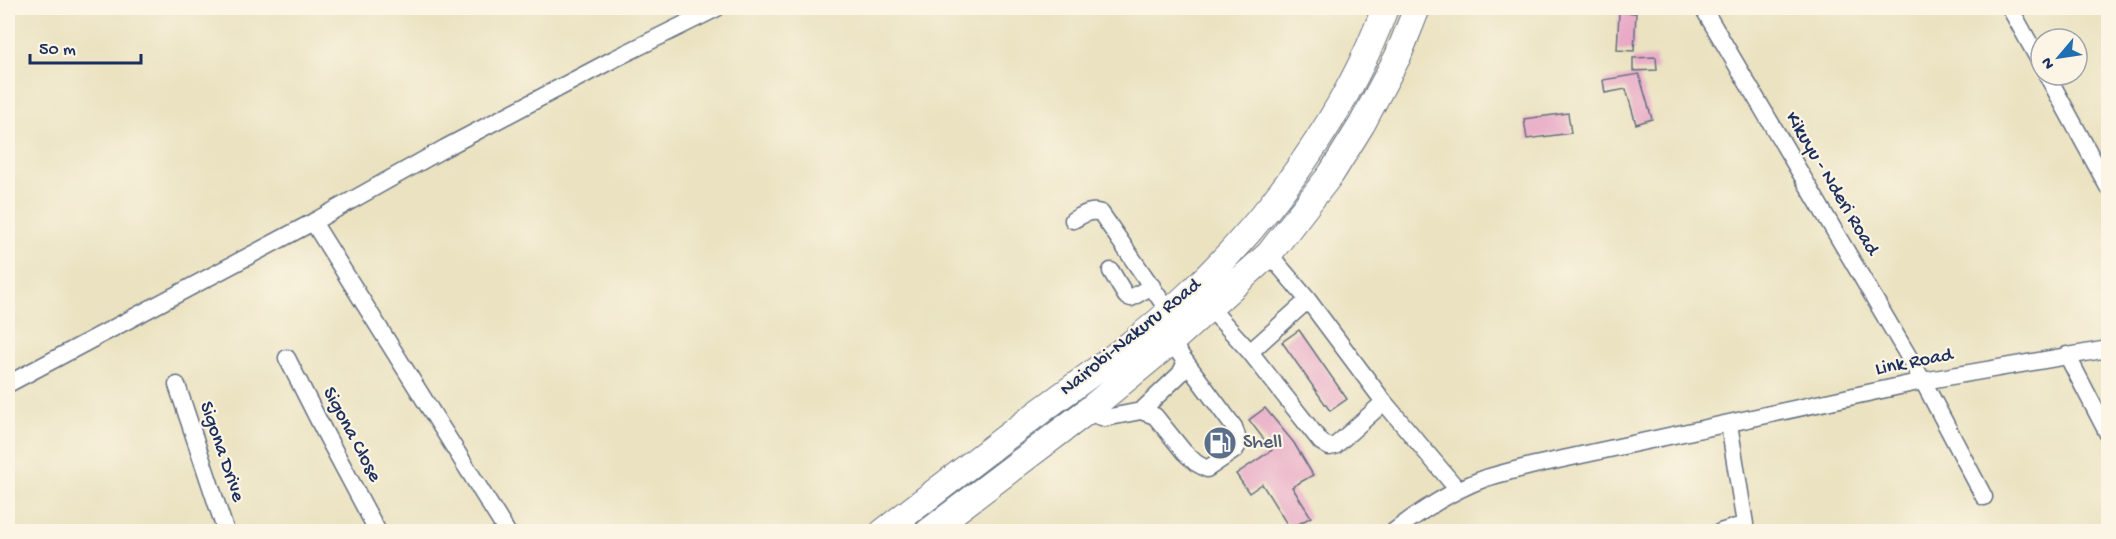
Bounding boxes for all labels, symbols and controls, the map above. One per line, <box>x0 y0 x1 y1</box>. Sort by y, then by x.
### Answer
scale bar <box>30 27 141 65</box>
north arrow <box>2029 27 2089 87</box>
text: 50 m <box>39 40 76 61</box>
text: N <box>2038 53 2060 72</box>
street label: Kikuyu - Nderi Road <box>1779 108 1884 262</box>
street label: Nairobi-Nakuru Road <box>1056 273 1208 402</box>
street label: Link Road <box>1873 344 1957 382</box>
street label: Sigona Close <box>316 384 386 487</box>
street label: Sigona Drive <box>193 399 249 506</box>
fuel station icon: Shell <box>1202 425 1238 461</box>
place label: Shell <box>1243 432 1282 455</box>

